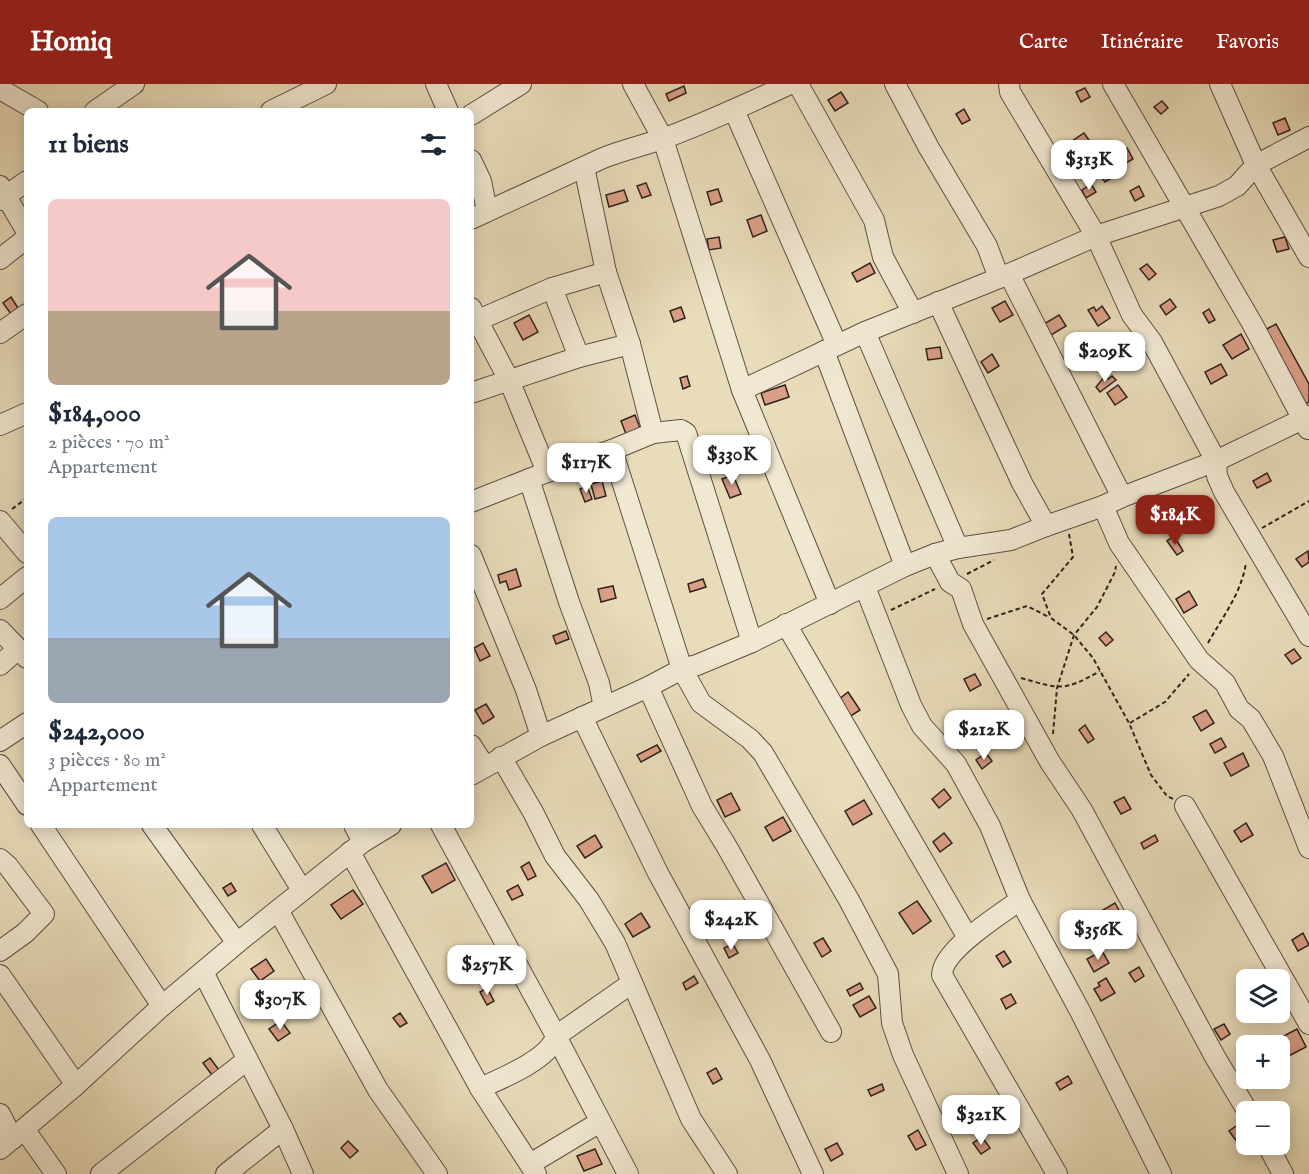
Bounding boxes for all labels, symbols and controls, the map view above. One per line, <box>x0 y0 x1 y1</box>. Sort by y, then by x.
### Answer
text: Homiq <box>30 25 112 60</box>
text: Carte <box>1019 29 1068 56</box>
text: Itinéraire <box>1101 29 1183 56</box>
text: Favoris <box>1216 29 1279 56</box>
text: 11 biens <box>48 128 129 161</box>
icon: filters <box>417 128 450 161</box>
pin: $313K <box>1047 140 1131 191</box>
text: $313K <box>1065 147 1113 172</box>
icon: home <box>195 238 303 346</box>
pin: $209K <box>1063 332 1147 383</box>
text: $209K <box>1078 339 1132 364</box>
text: $184,000 <box>48 397 141 430</box>
text: 2 pièces · 70 m² <box>48 430 169 455</box>
pin: $330K <box>690 435 774 486</box>
text: $330K <box>707 442 757 467</box>
pin: $117K <box>544 443 628 494</box>
text: $117K <box>561 450 611 475</box>
text: Appartement <box>48 455 157 480</box>
pin: $184K <box>1133 495 1217 546</box>
text: $184K <box>1150 502 1200 527</box>
icon: home <box>195 556 303 664</box>
pin: $212K <box>942 710 1026 761</box>
text: $242,000 <box>48 715 145 748</box>
text: $212K <box>958 717 1010 742</box>
text: 3 pièces · 80 m² <box>48 748 166 773</box>
text: Appartement <box>48 773 157 798</box>
pin: $242K <box>689 900 773 951</box>
text: $242K <box>704 907 758 932</box>
pin: $356K <box>1056 910 1140 961</box>
text: $356K <box>1074 917 1122 942</box>
pin: $257K <box>445 945 529 996</box>
text: $257K <box>461 952 513 977</box>
map controls <box>1236 969 1290 1155</box>
button: layers <box>1236 969 1290 1023</box>
pin: $307K <box>238 980 322 1031</box>
text: $307K <box>254 987 306 1012</box>
button: + <box>1236 1035 1290 1089</box>
pin: $321K <box>939 1095 1023 1146</box>
button: − <box>1236 1101 1290 1155</box>
text: $321K <box>956 1102 1006 1127</box>

